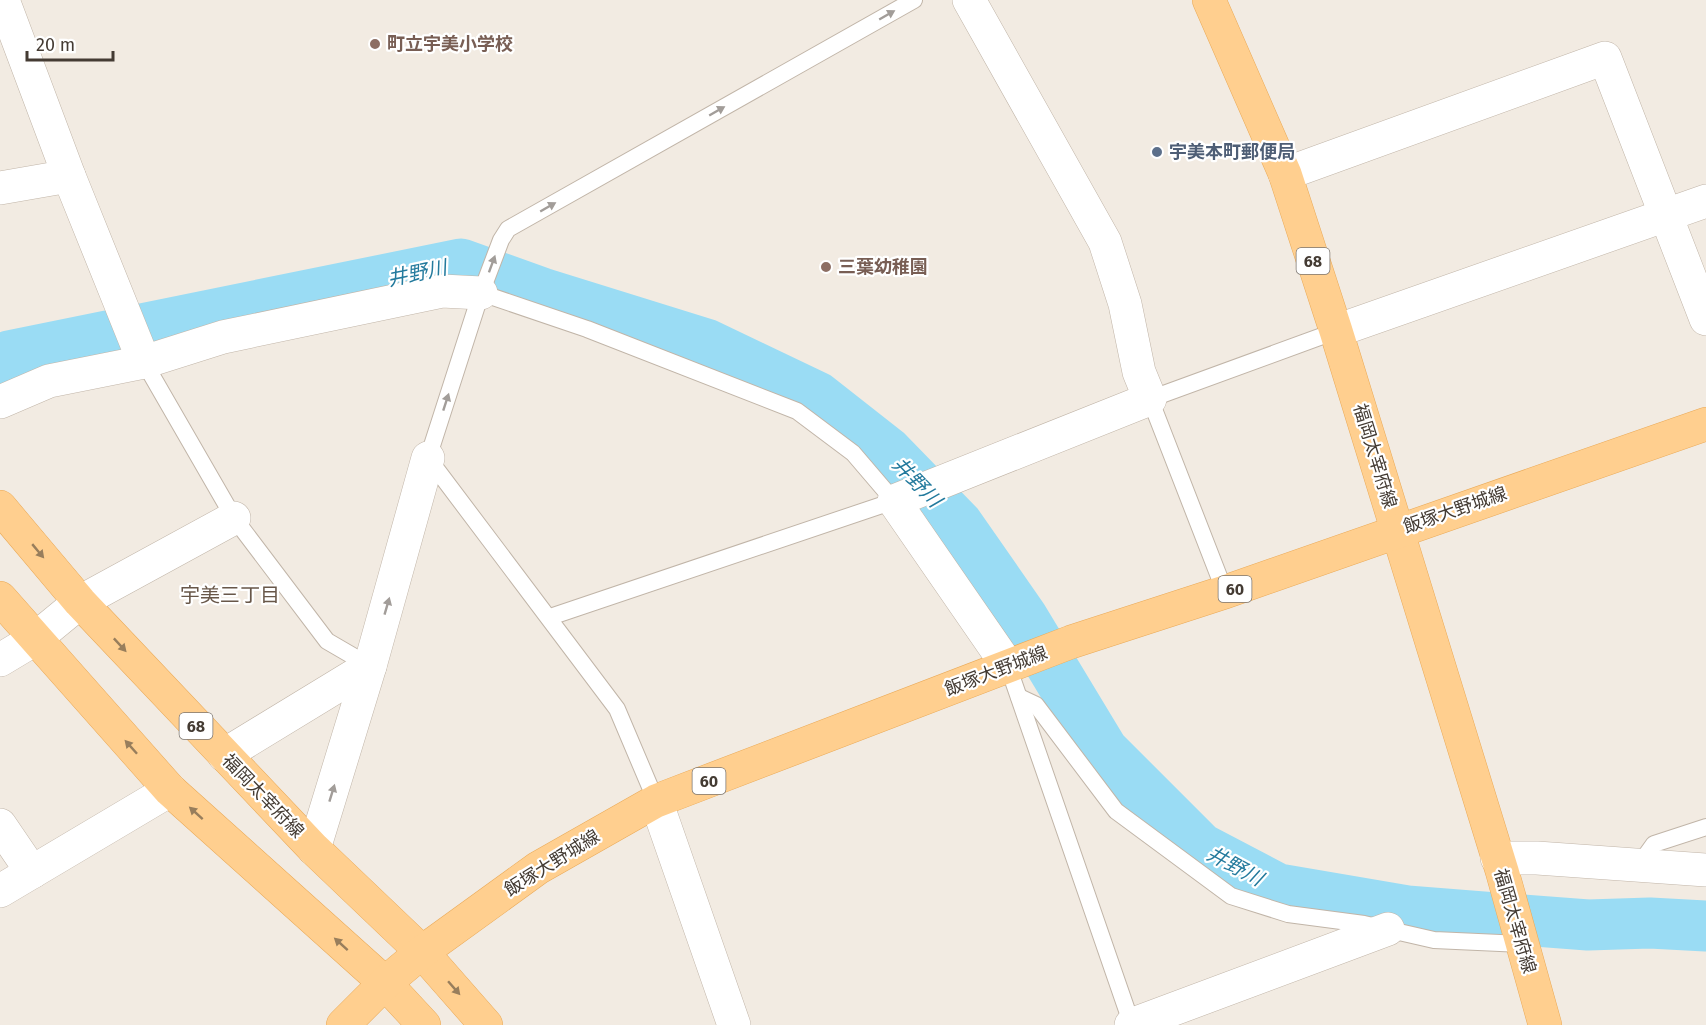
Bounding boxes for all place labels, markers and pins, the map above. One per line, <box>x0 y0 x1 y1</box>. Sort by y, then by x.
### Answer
place label: 町立宇美小学校 <box>387 33 513 55</box>
marker: 町立宇美小学校 <box>368 37 382 51</box>
place label: 宇美本町郵便局 <box>1169 141 1295 163</box>
marker: 宇美本町郵便局 <box>1150 145 1164 159</box>
place label: 三葉幼稚園 <box>838 256 928 278</box>
marker: 三葉幼稚園 <box>819 260 833 274</box>

